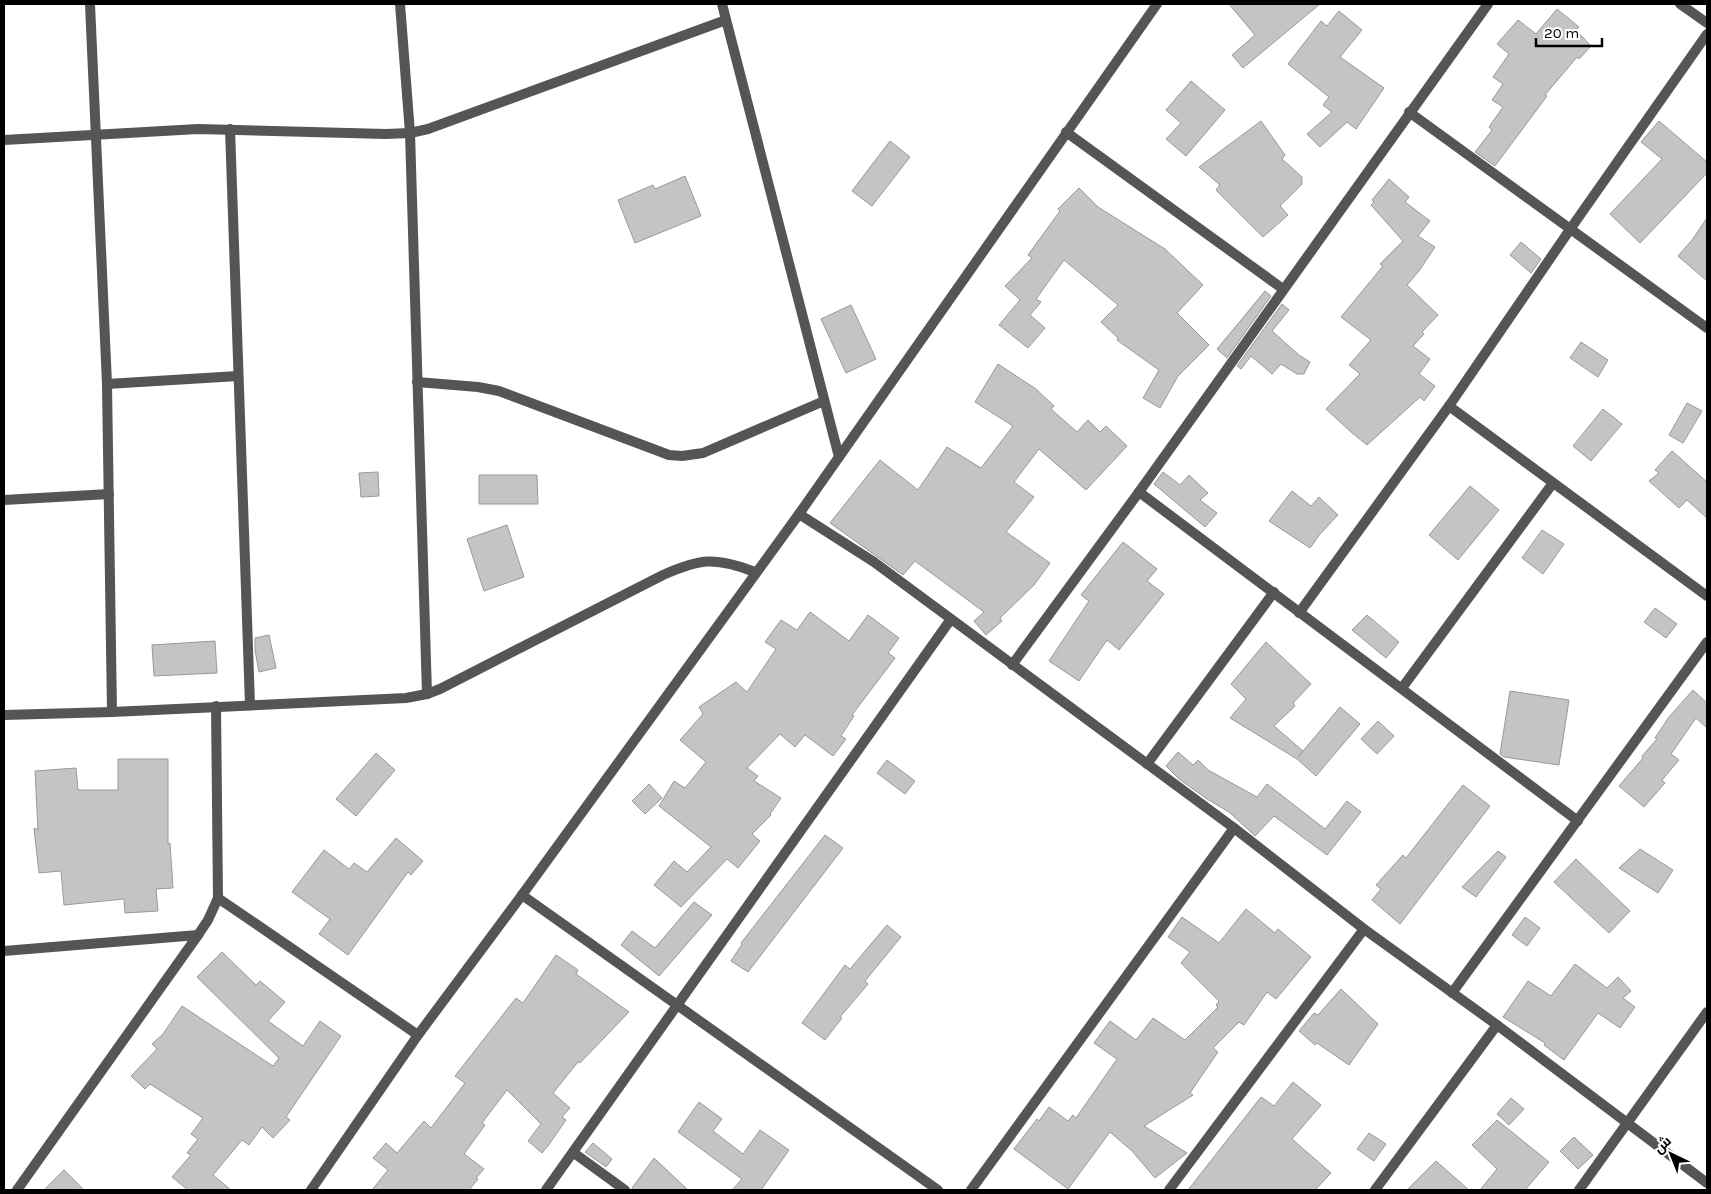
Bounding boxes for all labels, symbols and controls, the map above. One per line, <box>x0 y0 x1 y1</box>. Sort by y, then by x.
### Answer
scale bar <box>1536 15 1602 47</box>
text: 20 m <box>1544 24 1579 42</box>
north arrow <box>1646 1129 1696 1179</box>
text: ش <box>1650 1132 1675 1157</box>

